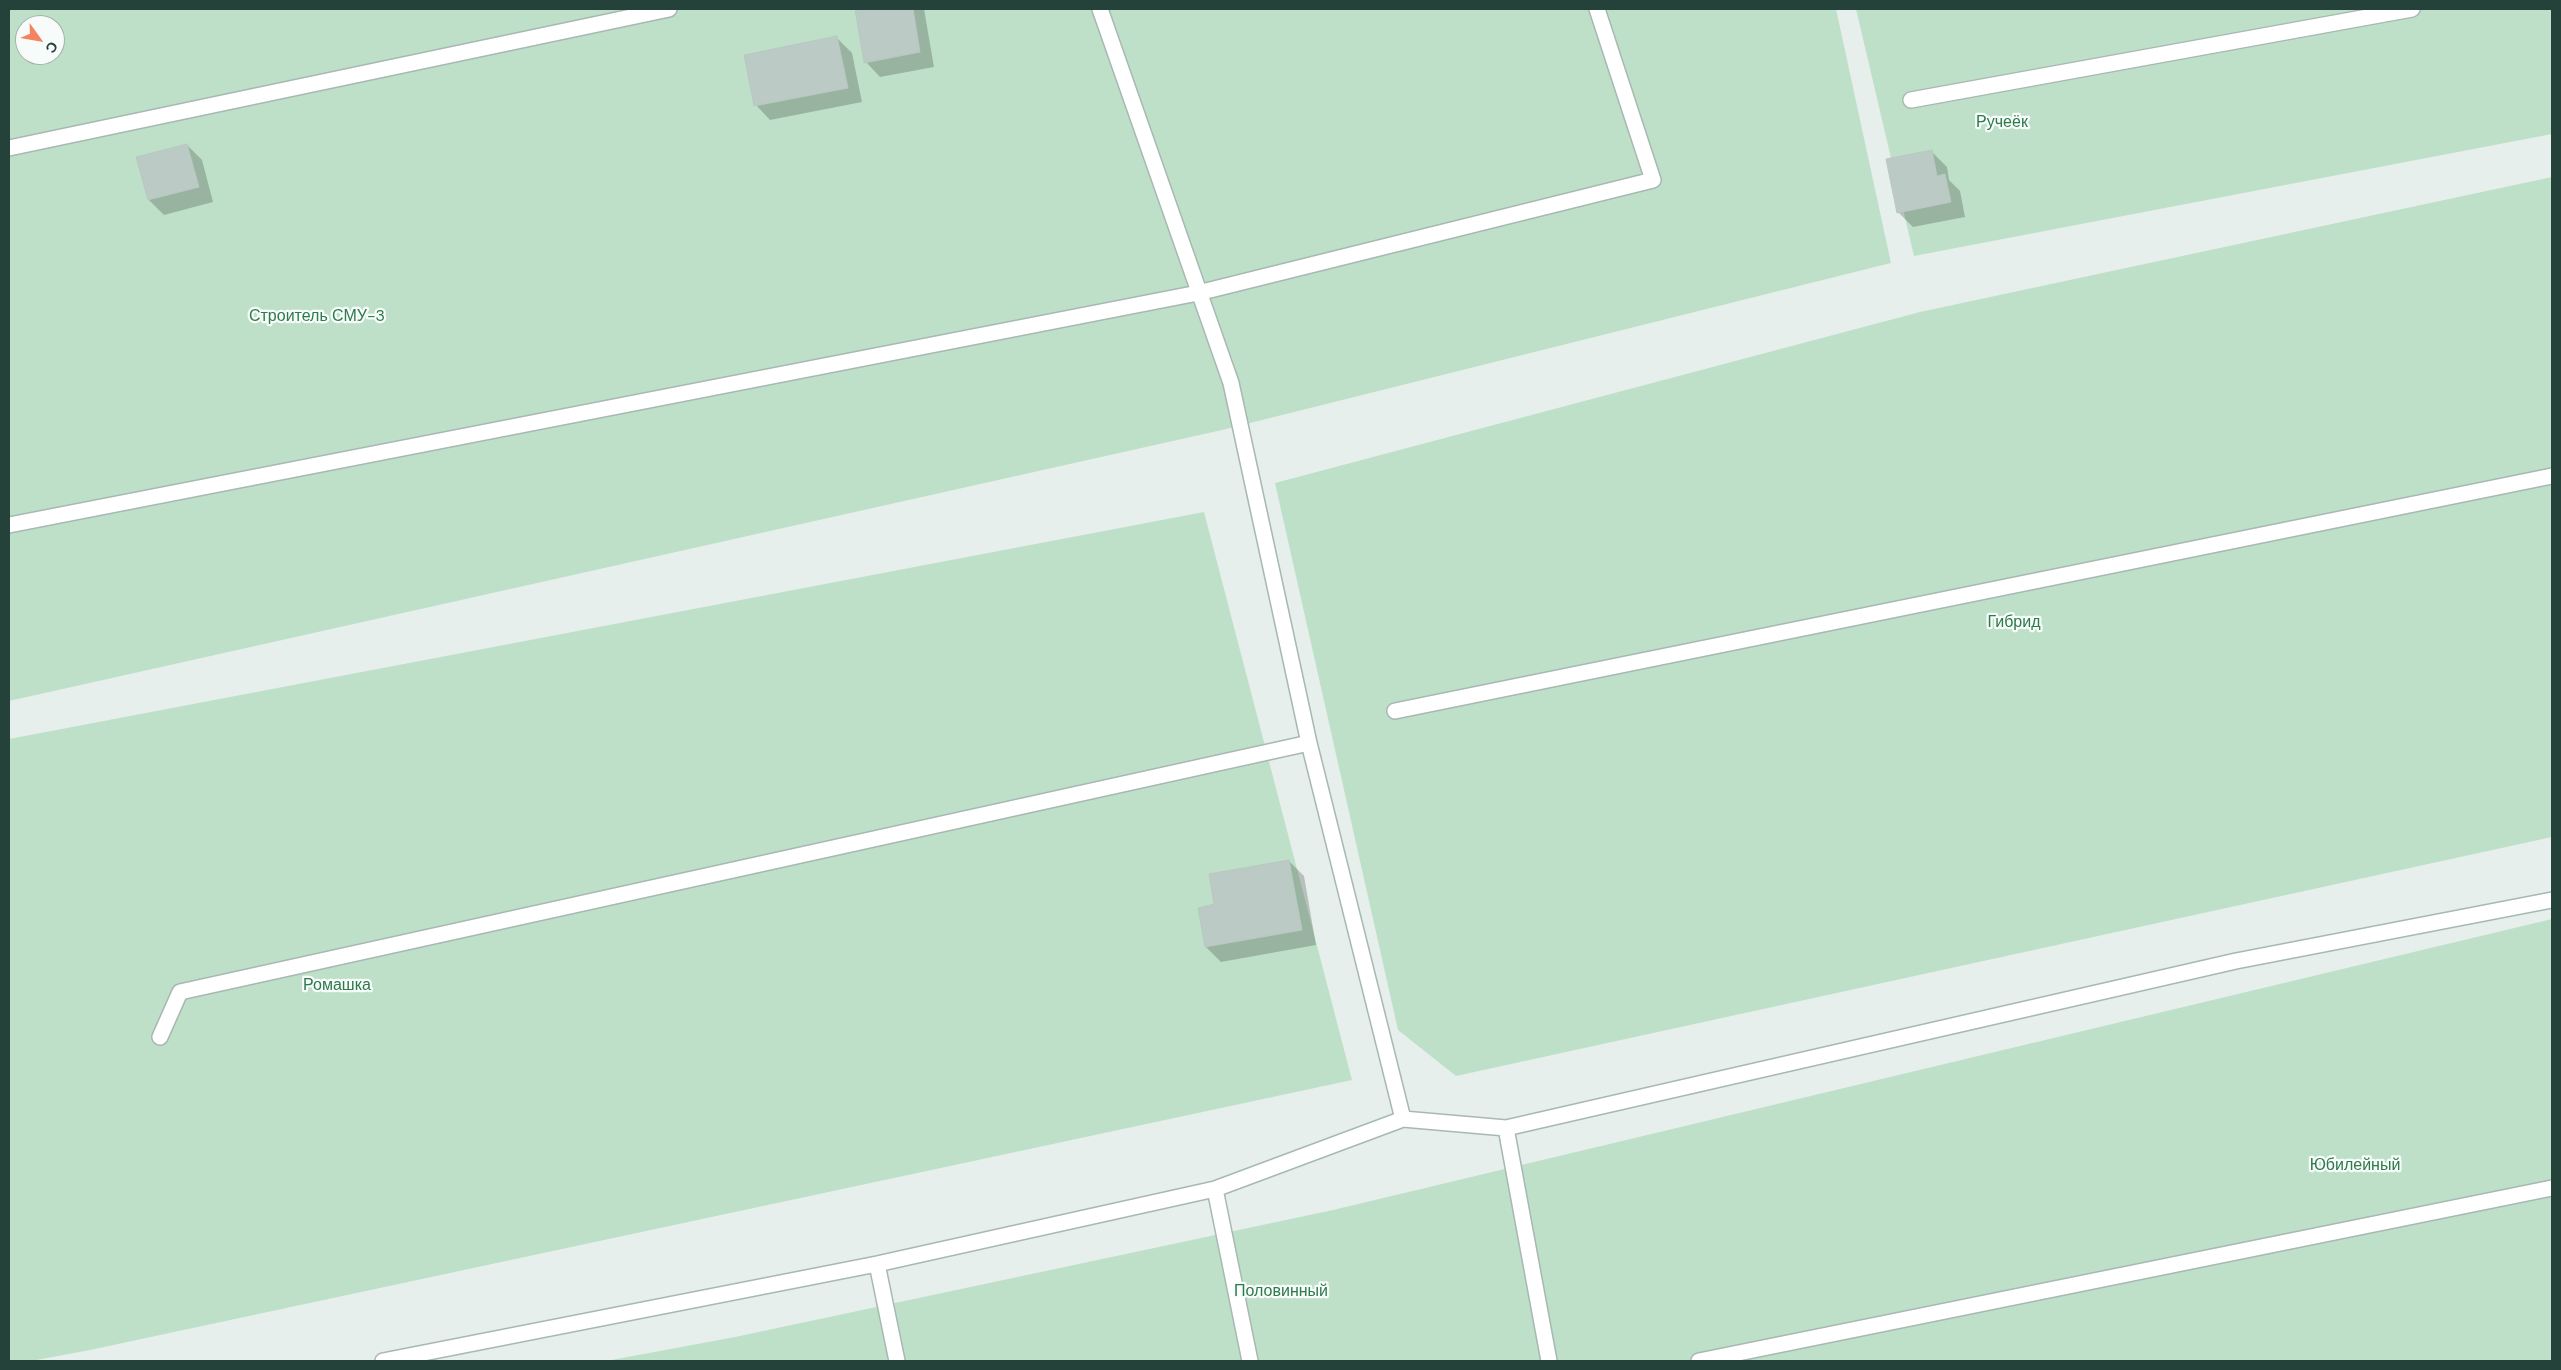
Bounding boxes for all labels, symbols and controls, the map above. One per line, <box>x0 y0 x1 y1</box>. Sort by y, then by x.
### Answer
north arrow <box>15 15 65 65</box>
text: С <box>42 38 62 56</box>
park label: Ручеёк <box>1976 113 2028 133</box>
park label: Строитель СМУ-3 <box>249 307 385 327</box>
park label: Гибрид <box>1987 613 2041 633</box>
park label: Ромашка <box>303 976 371 996</box>
park label: Юбилейный <box>2310 1156 2400 1176</box>
park label: Половинный <box>1234 1282 1328 1302</box>

